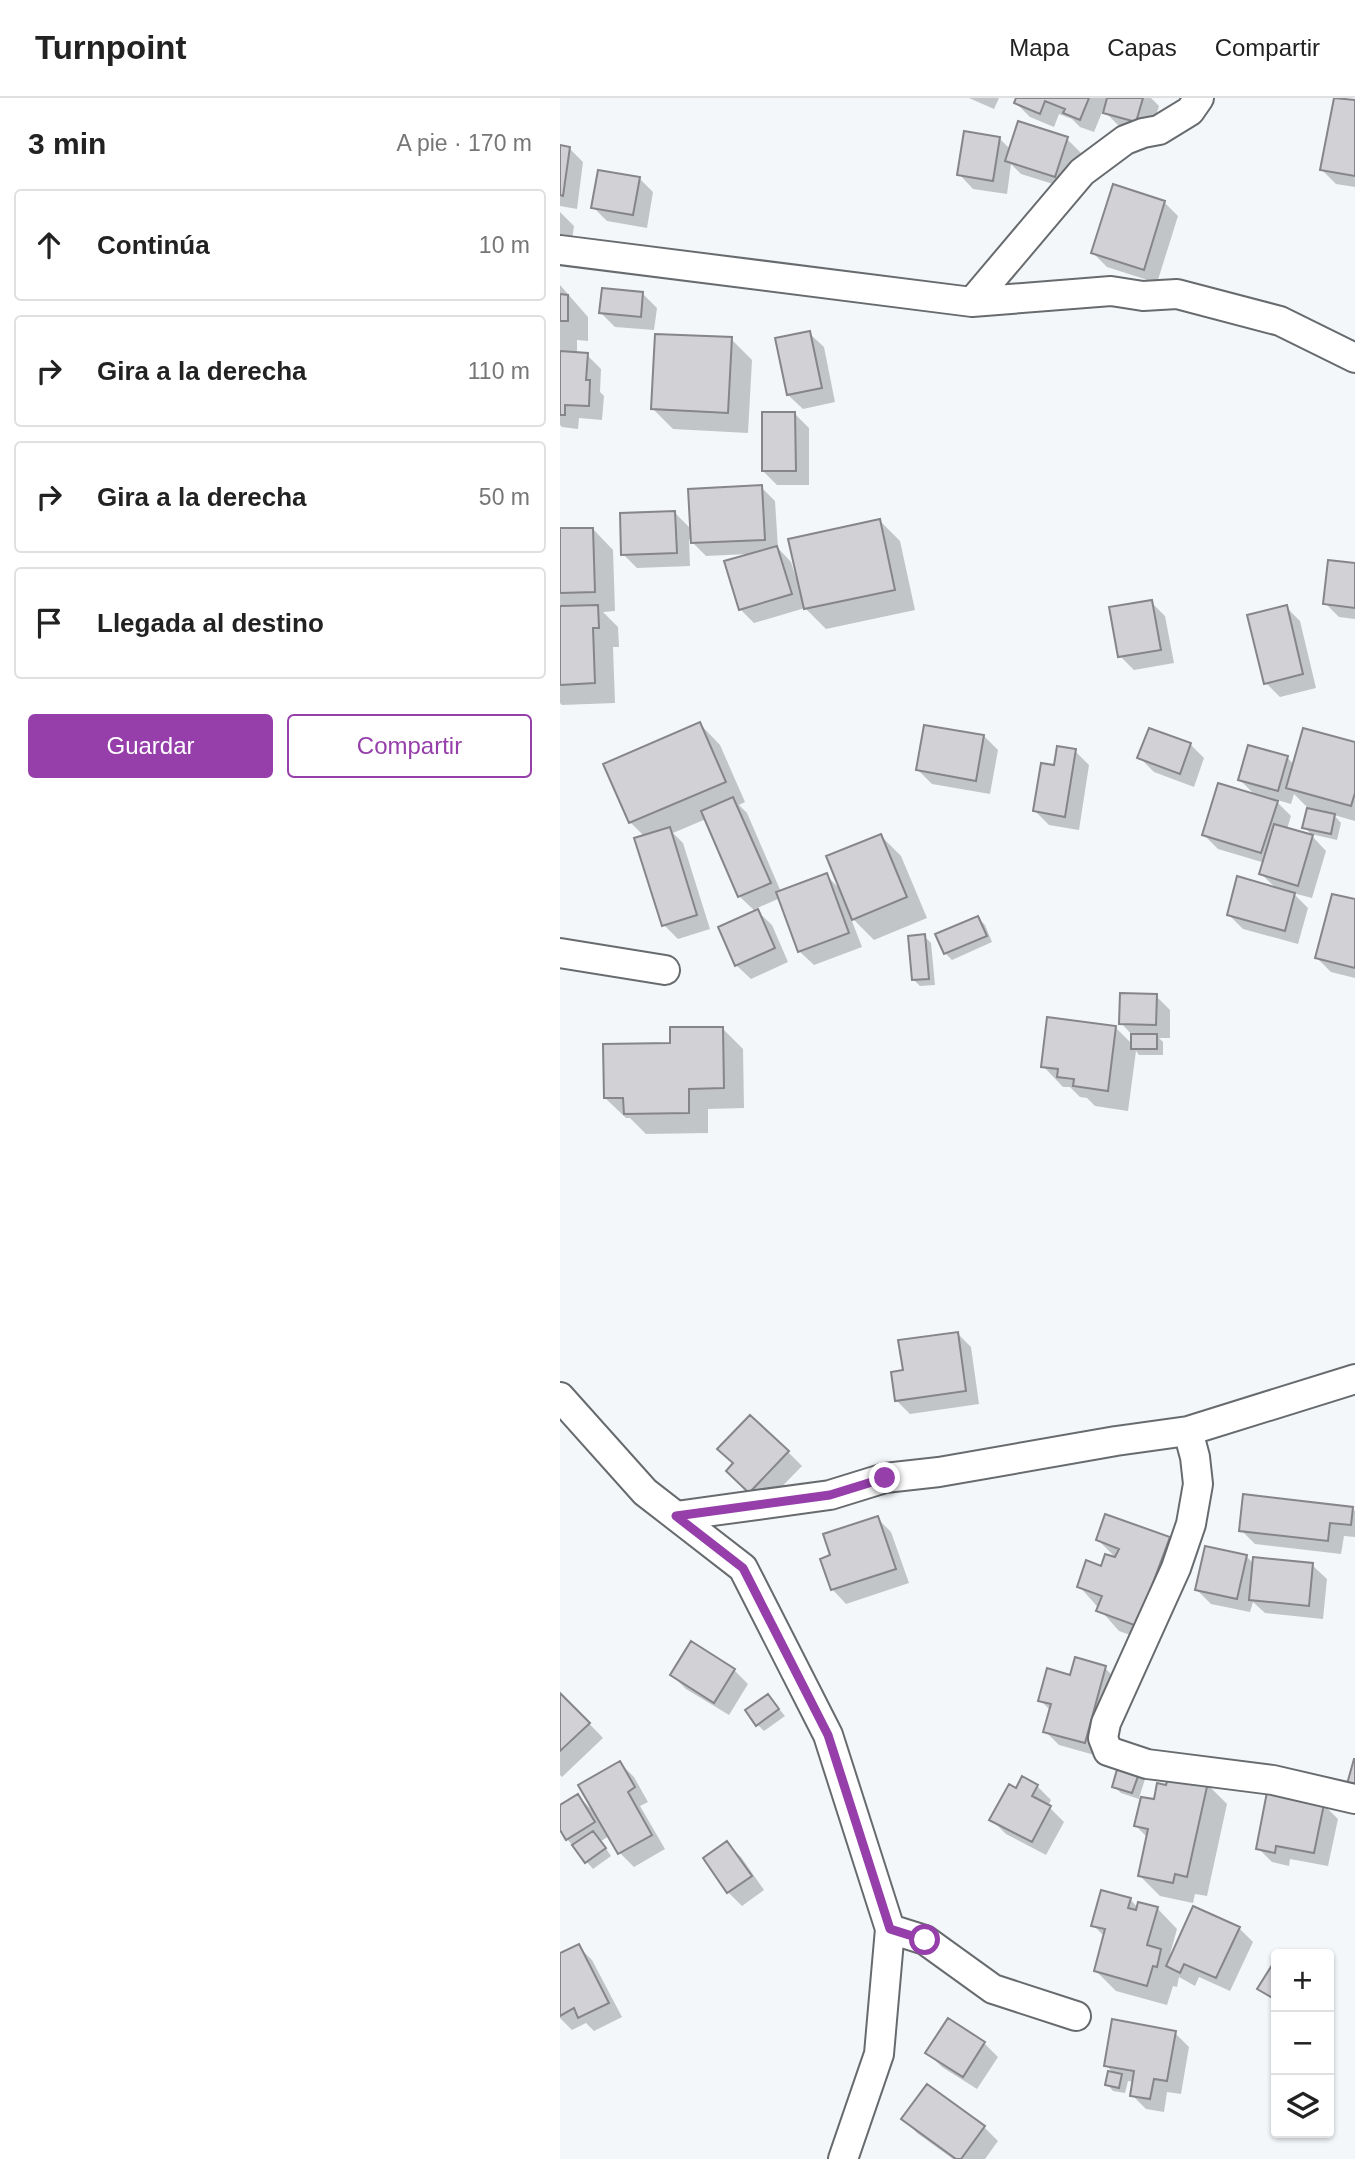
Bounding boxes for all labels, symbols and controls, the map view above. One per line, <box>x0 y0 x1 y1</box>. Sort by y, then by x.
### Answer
text: Turnpoint <box>35 29 187 66</box>
text: Mapa <box>1009 34 1069 61</box>
text: Capas <box>1107 34 1177 61</box>
text: Compartir <box>1215 34 1320 61</box>
text: 3 min <box>28 127 106 160</box>
text: A pie · 170 m <box>396 130 532 156</box>
icon: ahead <box>30 226 68 264</box>
text: Continúa <box>97 230 210 260</box>
text: 10 m <box>479 232 530 258</box>
icon: right <box>30 352 68 390</box>
text: Gira a la derecha <box>97 356 307 386</box>
text: 110 m <box>468 358 530 384</box>
icon: right <box>30 478 68 516</box>
text: Gira a la derecha <box>97 482 307 512</box>
text: 50 m <box>479 484 530 510</box>
icon: arrive <box>30 604 68 642</box>
text: Llegada al destino <box>97 608 324 638</box>
button: Guardar <box>28 714 273 778</box>
button: Compartir <box>287 714 532 778</box>
route end <box>869 1462 900 1493</box>
route start <box>909 1924 940 1955</box>
map controls <box>1271 1949 1334 2138</box>
button: + <box>1271 1949 1334 2012</box>
button: − <box>1271 2012 1334 2075</box>
button: layers <box>1271 2075 1334 2138</box>

